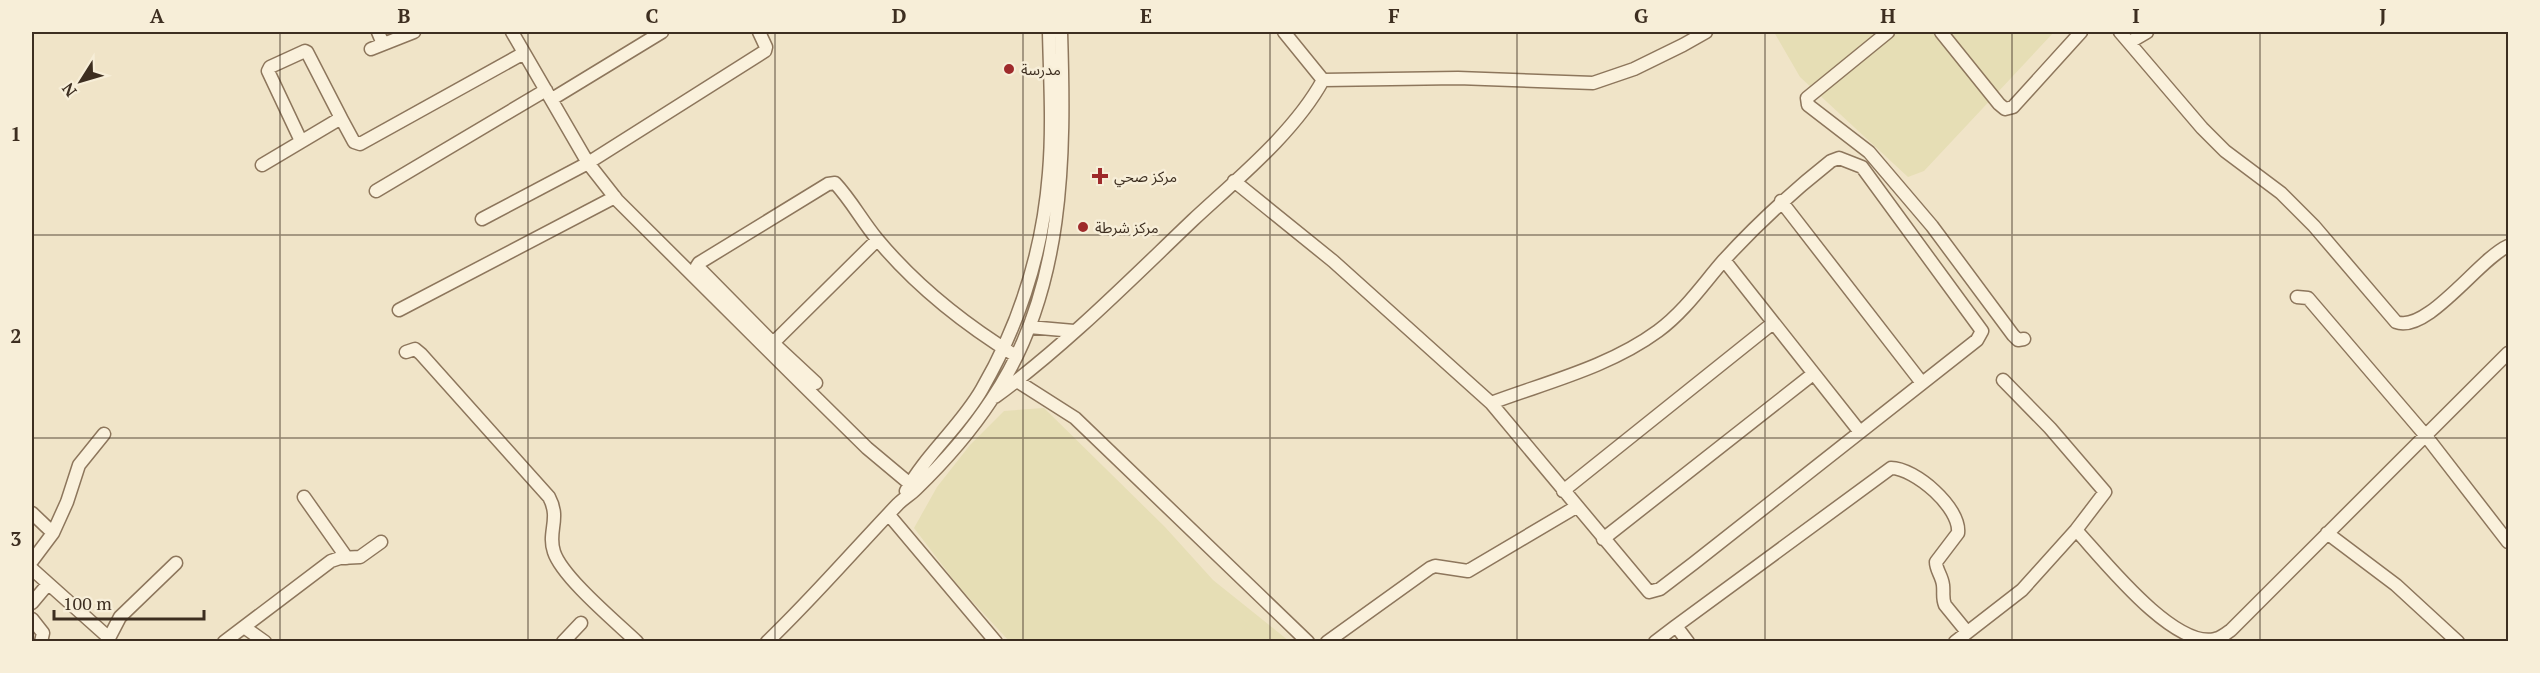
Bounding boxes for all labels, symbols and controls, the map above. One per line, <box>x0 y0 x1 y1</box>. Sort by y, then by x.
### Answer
text: A <box>150 2 165 29</box>
text: B <box>398 2 411 29</box>
text: C <box>645 2 659 29</box>
text: D <box>892 2 906 29</box>
text: E <box>1140 2 1152 29</box>
text: F <box>1388 2 1400 29</box>
text: G <box>1634 2 1648 29</box>
text: H <box>1880 2 1896 29</box>
text: I <box>2132 2 2140 29</box>
text: J <box>2379 2 2387 29</box>
north arrow <box>51 51 111 111</box>
place label: مدرسة <box>1021 59 1061 79</box>
marker: مدرسة <box>1002 62 1016 76</box>
text: N <box>57 79 81 101</box>
text: 1 <box>10 120 22 147</box>
place label: مركز صحي <box>1114 166 1177 188</box>
marker: مركز صحي <box>1091 167 1109 185</box>
place label: مركز شرطة <box>1095 217 1159 237</box>
marker: مركز شرطة <box>1076 220 1090 234</box>
text: 2 <box>10 322 22 349</box>
text: 3 <box>10 525 22 552</box>
scale bar <box>54 583 204 621</box>
text: 100 m <box>63 591 112 615</box>

